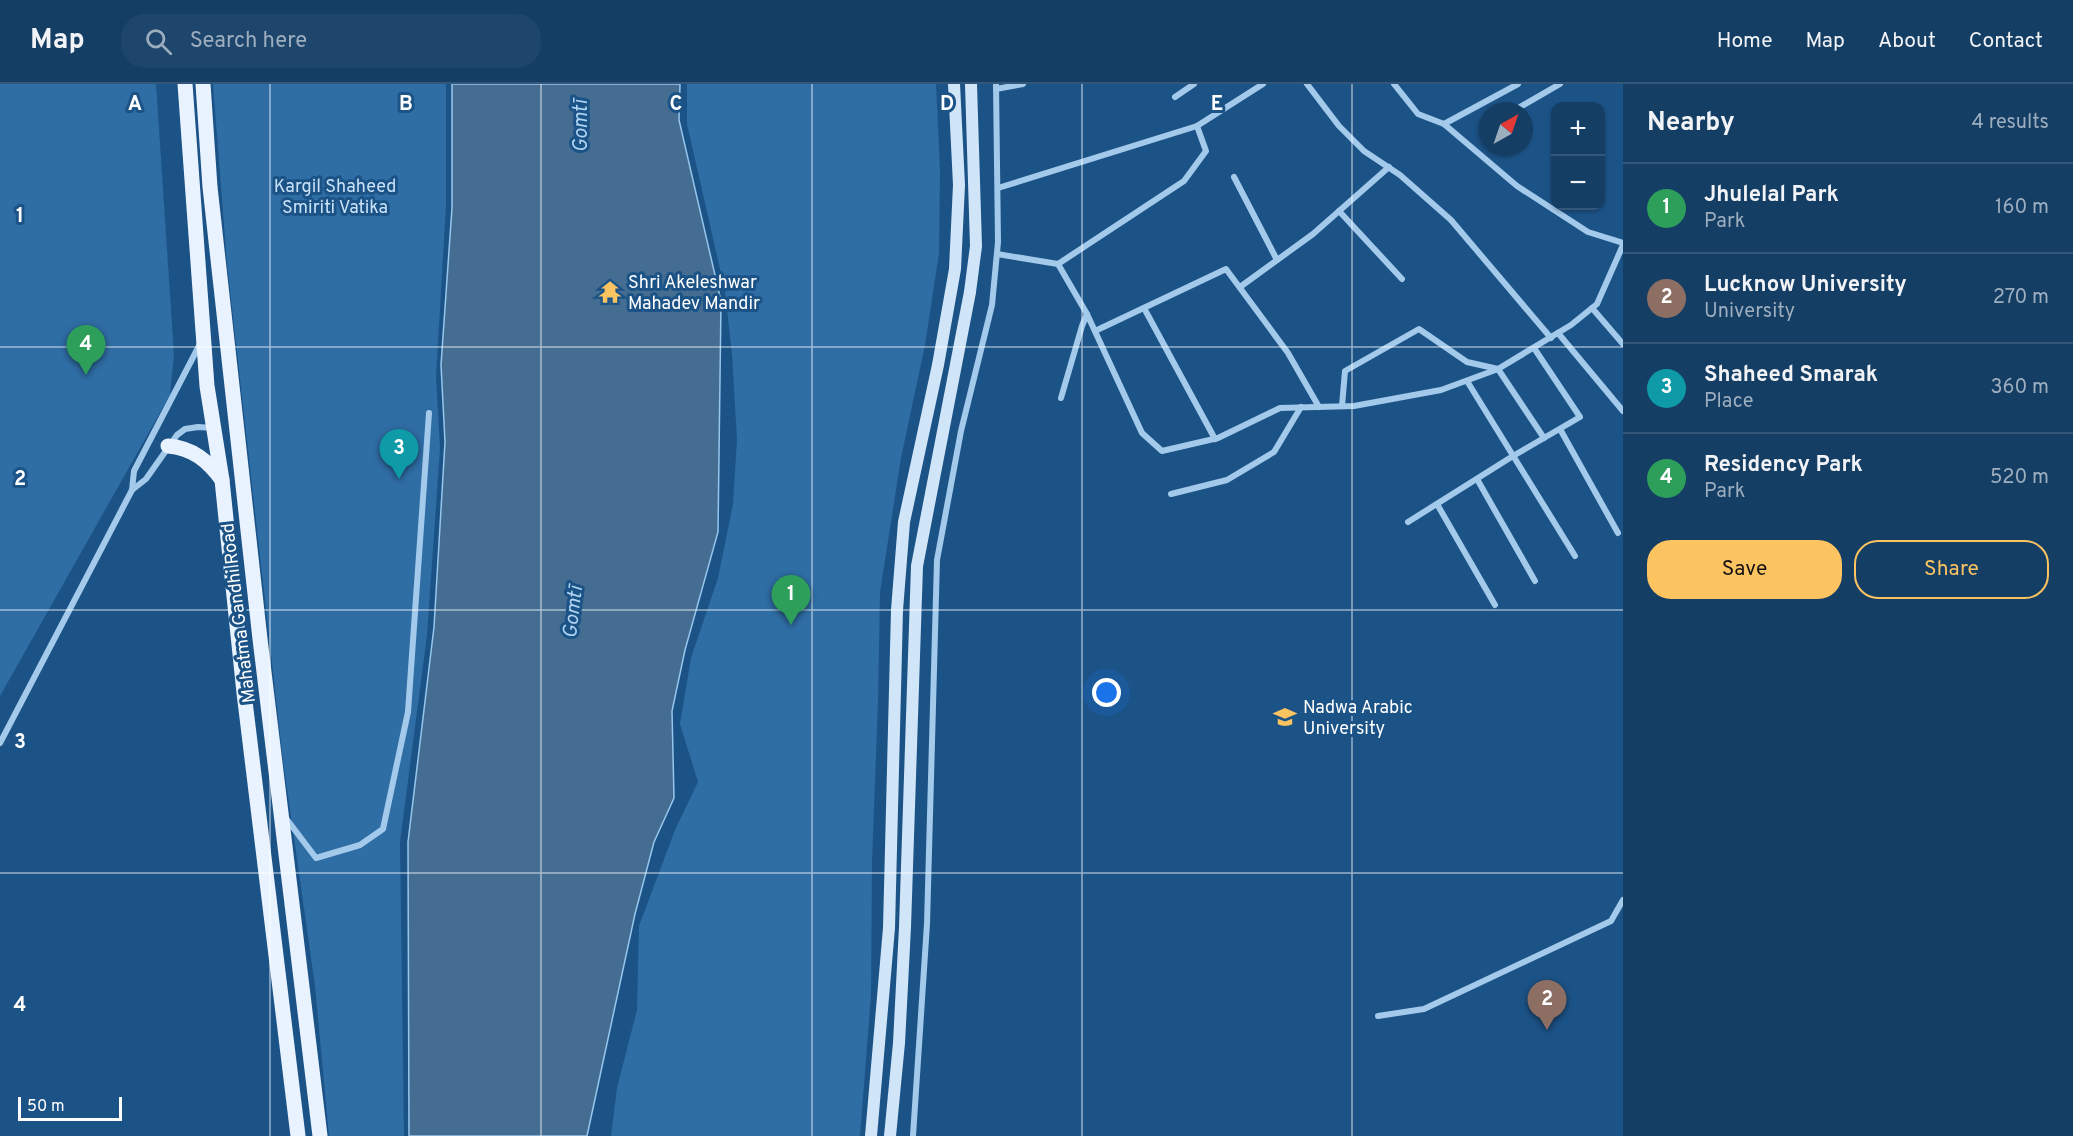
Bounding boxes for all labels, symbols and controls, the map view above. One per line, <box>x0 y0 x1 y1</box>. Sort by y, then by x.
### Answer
search box <box>121 14 541 68</box>
text: Map <box>30 23 85 59</box>
icon: search <box>142 25 175 58</box>
text: Search here <box>190 28 307 55</box>
text: Home <box>1717 28 1773 55</box>
text: Map <box>1806 28 1845 55</box>
text: About <box>1878 28 1936 55</box>
text: Contact <box>1969 28 2043 55</box>
text: A <box>128 92 142 118</box>
text: B <box>399 92 413 118</box>
text: C <box>670 92 682 118</box>
text: D <box>940 92 954 118</box>
text: E <box>1211 92 1223 118</box>
water label: Gomtī <box>569 97 595 152</box>
north arrow <box>1479 102 1533 156</box>
map controls <box>1551 102 1605 210</box>
button: + <box>1551 102 1605 156</box>
text: Nearby <box>1647 107 1735 140</box>
text: 4 results <box>1972 110 2049 136</box>
button: − <box>1551 156 1605 210</box>
park label: Kargil Shaheed Smiriti Vatika <box>274 176 396 220</box>
text: Jhulelal Park <box>1704 182 1839 209</box>
text: 1 <box>1663 195 1671 221</box>
text: 160 m <box>1995 195 2049 221</box>
text: 1 <box>16 204 24 230</box>
text: Park <box>1704 209 1745 235</box>
place label: Shri Akeleshwar Mahadev Mandir <box>628 272 760 316</box>
text: Lucknow University <box>1704 272 1907 299</box>
temple icon: Shri Akeleshwar Mahadev Mandir <box>597 279 623 305</box>
text: 2 <box>1660 285 1673 311</box>
text: 270 m <box>1993 285 2049 311</box>
text: University <box>1704 299 1795 325</box>
pin: 4 <box>66 326 106 375</box>
text: Shaheed Smarak <box>1704 362 1878 389</box>
text: 3 <box>1661 375 1673 401</box>
text: 360 m <box>1991 375 2049 401</box>
text: Place <box>1704 389 1754 415</box>
pin: 3 <box>380 430 418 479</box>
text: Residency Park <box>1704 452 1863 479</box>
text: 4 <box>1660 465 1673 491</box>
text: 520 m <box>1990 465 2049 491</box>
text: 2 <box>14 467 26 493</box>
text: Park <box>1704 479 1745 505</box>
street label: Mahatma Gandhi Road <box>217 522 262 704</box>
button: Save <box>1647 540 1842 599</box>
button: Share <box>1854 540 2049 599</box>
pin: 1 <box>772 576 810 625</box>
water label: Gomtī <box>558 582 590 640</box>
your location <box>1092 678 1121 707</box>
place label: Nadwa Arabic University <box>1303 697 1413 741</box>
school or university icon: Nadwa Arabic University <box>1272 704 1298 730</box>
text: 3 <box>14 730 26 756</box>
pin: 2 <box>1528 980 1566 1030</box>
text: 4 <box>14 993 26 1019</box>
scale bar <box>18 1094 122 1122</box>
text: 50 m <box>27 1097 65 1117</box>

